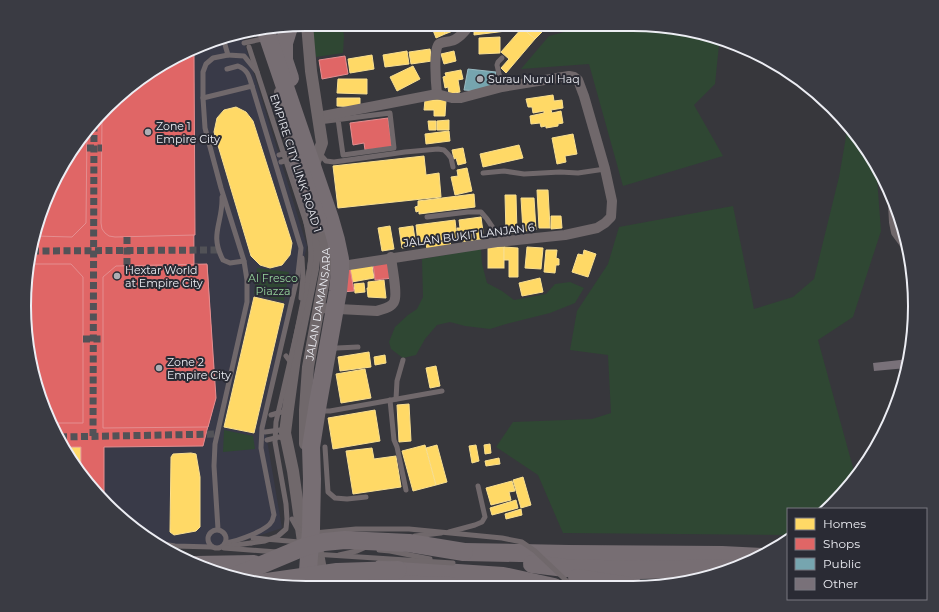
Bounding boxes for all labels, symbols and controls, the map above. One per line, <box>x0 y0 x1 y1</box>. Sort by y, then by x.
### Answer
place label: Surau Nurul Haq <box>488 72 580 86</box>
marker: Surau Nurul Haq <box>475 74 485 84</box>
street label: EMPIRE CITY LINK ROAD 1 <box>267 92 325 234</box>
place label: Zone 1 Empire City <box>156 119 220 146</box>
marker: Zone 1 Empire City <box>143 127 153 137</box>
street label: JALAN BUKIT LANJAN 6 <box>402 220 536 250</box>
street label: JALAN DAMANSARA <box>302 248 333 363</box>
place label: Hextar World at Empire City <box>125 263 203 290</box>
marker: Hextar World at Empire City <box>112 271 122 281</box>
park label: Al Fresco Piazza <box>248 271 298 298</box>
place label: Zone 2 Empire City <box>167 355 231 382</box>
marker: Zone 2 Empire City <box>154 363 164 373</box>
legend <box>787 508 927 600</box>
text: Homes <box>823 516 866 531</box>
text: Shops <box>823 536 860 551</box>
text: Public <box>823 556 861 571</box>
text: Other <box>823 576 858 591</box>

